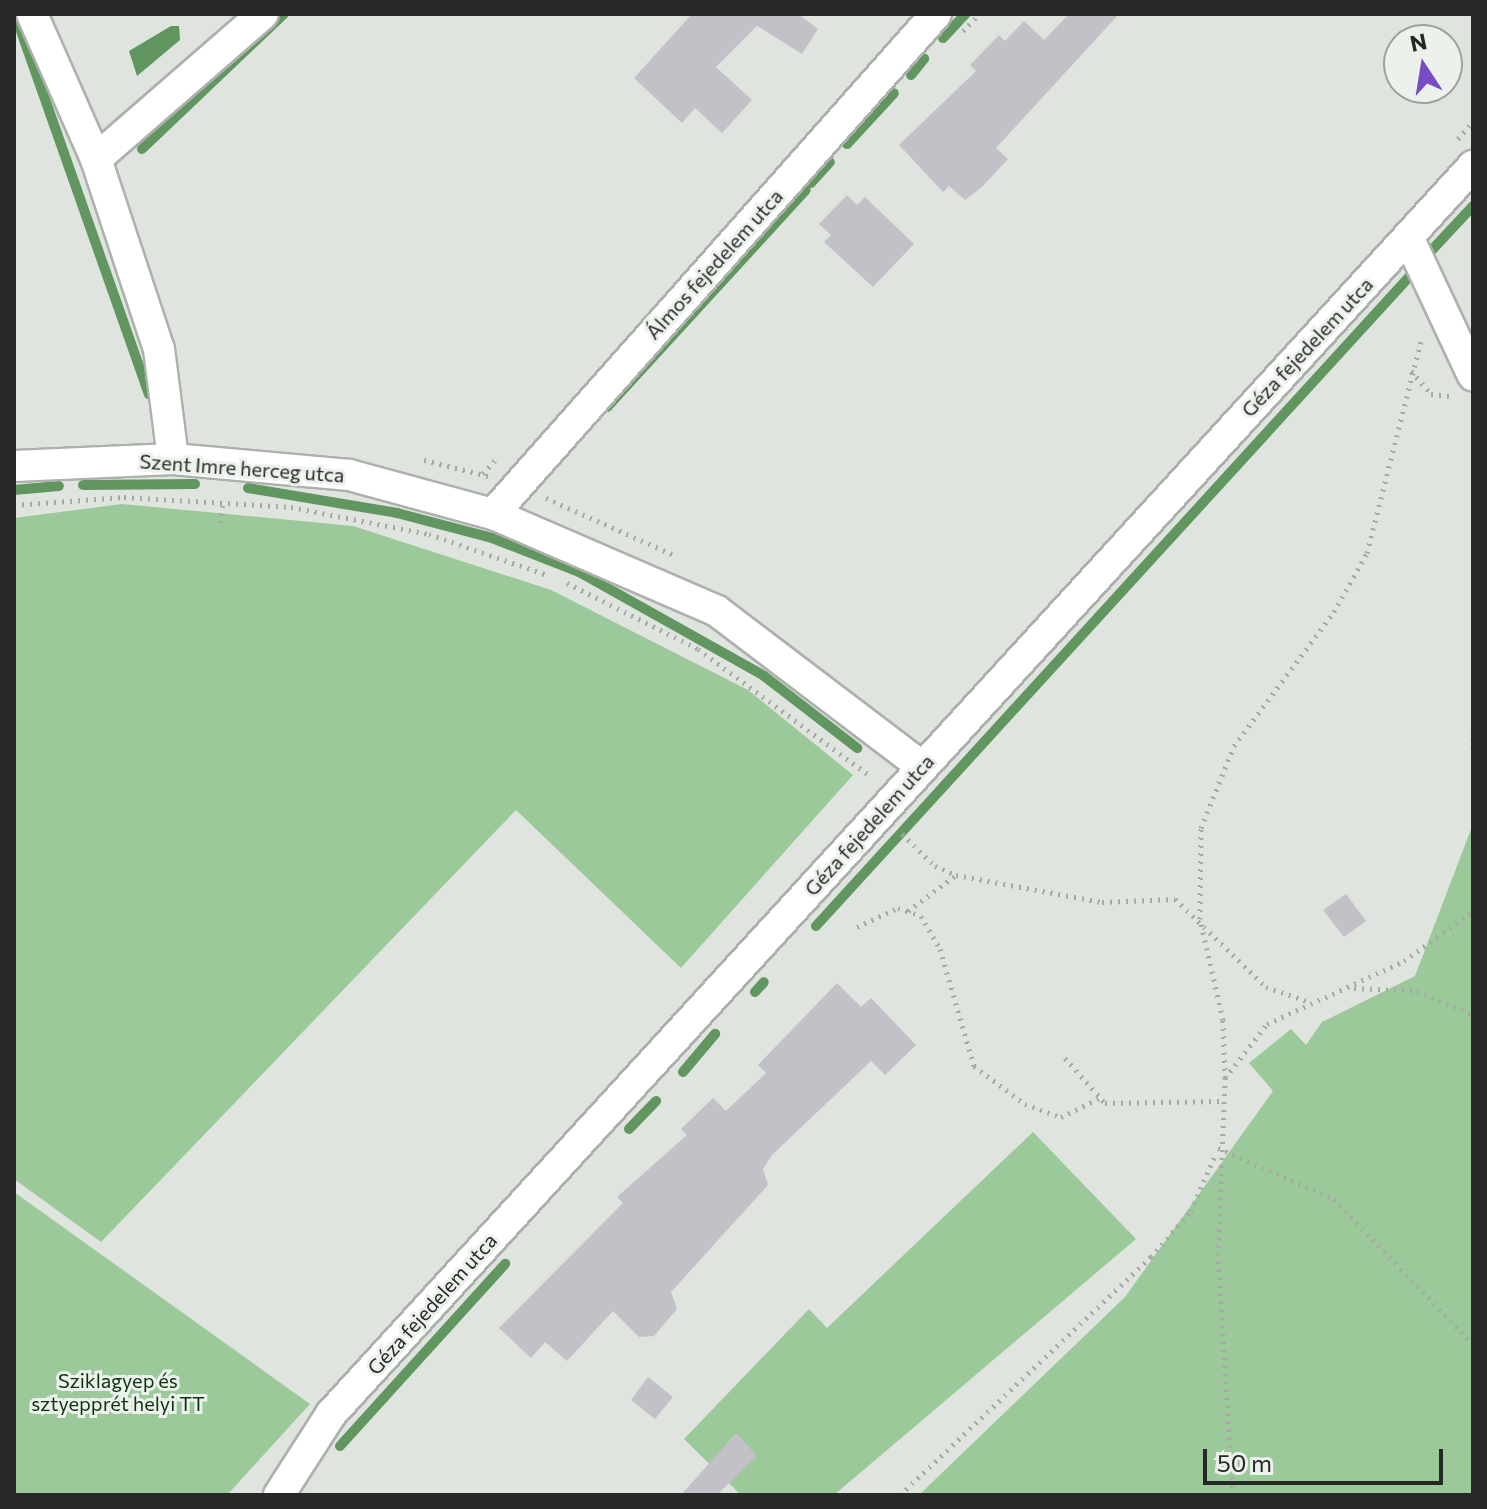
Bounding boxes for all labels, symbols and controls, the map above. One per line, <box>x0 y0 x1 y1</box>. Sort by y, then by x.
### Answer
north arrow <box>1383 24 1463 104</box>
text: N <box>1407 27 1429 57</box>
street label: Álmos fejedelem utca <box>640 184 788 344</box>
street label: Géza fejedelem utca <box>1236 272 1378 422</box>
street label: Szent Imre herceg utca <box>139 449 345 487</box>
street label: Géza fejedelem utca <box>799 749 939 901</box>
street label: Géza fejedelem utca <box>362 1228 502 1380</box>
park label: Sziklagyep és sztyepprét helyi TT <box>31 1368 205 1415</box>
scale bar <box>1207 1433 1447 1483</box>
text: 50 m <box>1217 1448 1272 1477</box>

